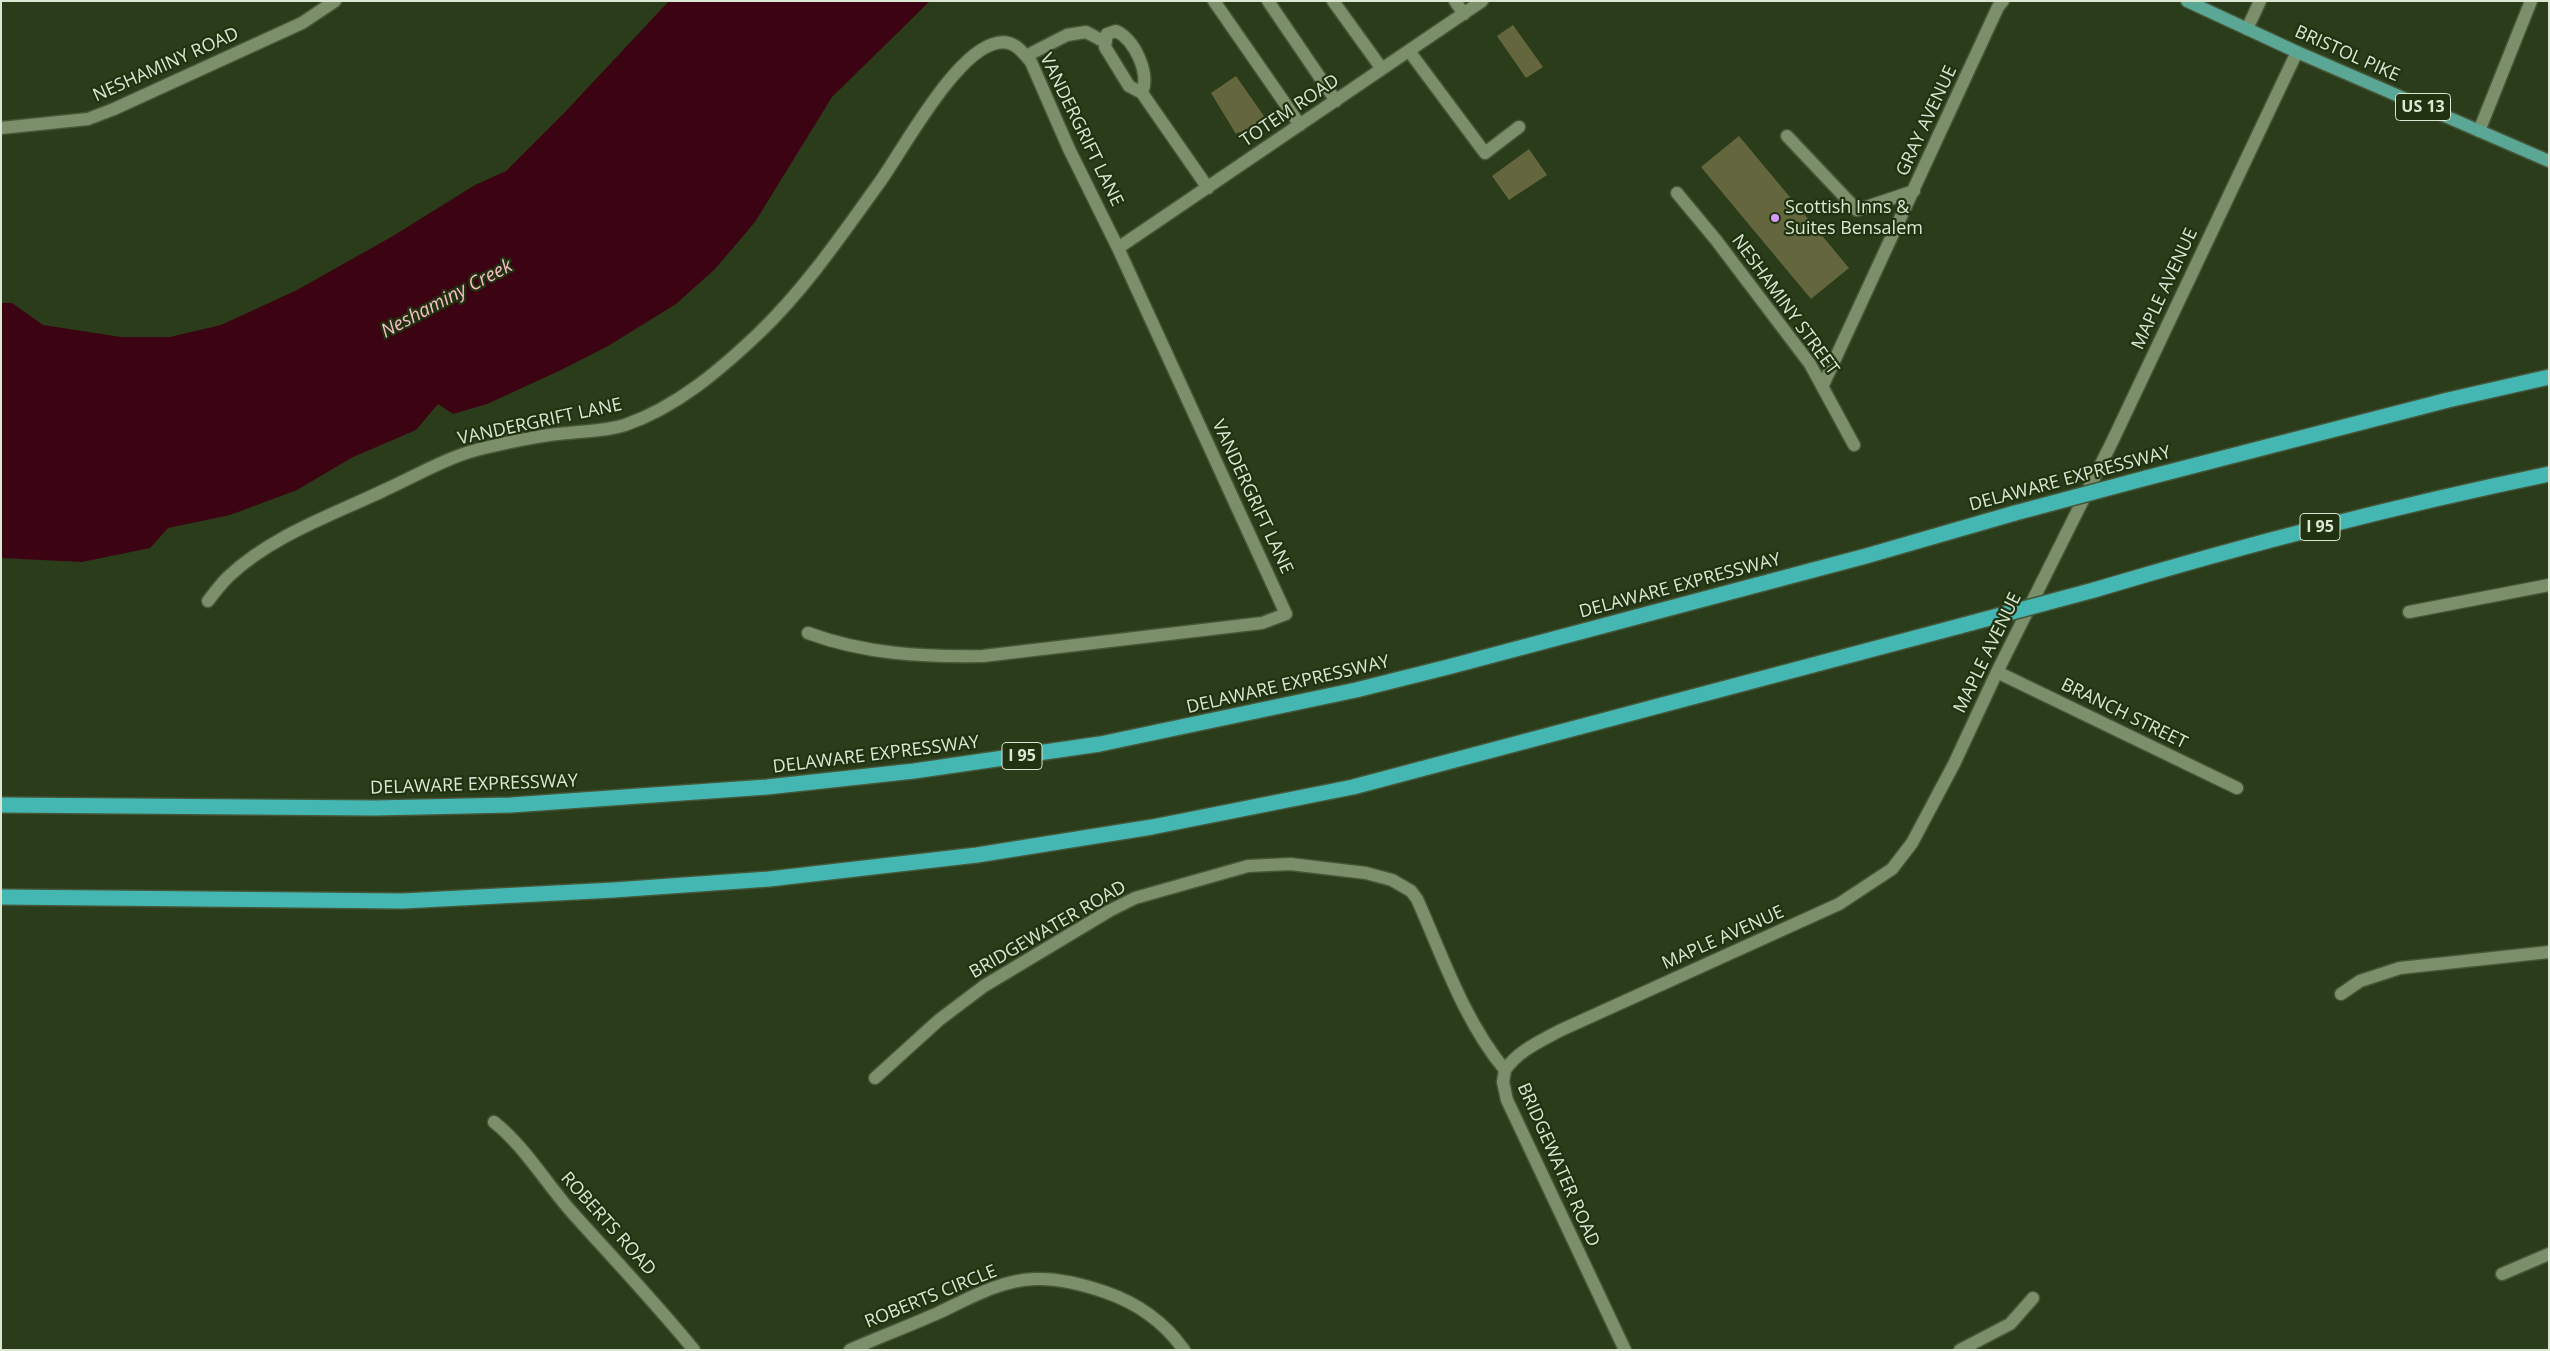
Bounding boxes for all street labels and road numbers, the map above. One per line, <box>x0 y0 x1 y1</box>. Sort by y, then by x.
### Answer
street label: BRISTOL PIKE <box>2291 21 2403 87</box>
street label: NESHAMINY ROAD <box>90 23 242 107</box>
street label: VANDERGRIFT LANE <box>1035 50 1127 210</box>
street label: GRAY AVENUE <box>1892 62 1962 180</box>
street label: TOTEM ROAD <box>1237 70 1343 152</box>
road number: US 13 <box>2396 94 2450 120</box>
street label: MAPLE AVENUE <box>2127 225 2203 353</box>
street label: NESHAMINY STREET <box>1727 231 1843 379</box>
street label: VANDERGRIFT LANE <box>456 394 624 450</box>
street label: VANDERGRIFT LANE <box>1207 417 1297 577</box>
street label: DELAWARE EXPRESSWAY <box>1967 442 2173 516</box>
road number: I 95 <box>2300 514 2340 540</box>
street label: DELAWARE EXPRESSWAY <box>1577 549 1783 623</box>
street label: MAPLE AVENUE <box>1950 589 2026 717</box>
street label: DELAWARE EXPRESSWAY <box>1184 651 1392 719</box>
street label: BRANCH STREET <box>2057 674 2191 754</box>
street label: DELAWARE EXPRESSWAY <box>772 732 980 778</box>
road number: I 95 <box>1002 742 1042 769</box>
street label: DELAWARE EXPRESSWAY <box>370 771 578 799</box>
street label: BRIDGEWATER ROAD <box>966 876 1130 984</box>
street label: MAPLE AVENUE <box>1659 901 1787 975</box>
street label: BRIDGEWATER ROAD <box>1512 1080 1604 1250</box>
street label: ROBERTS ROAD <box>556 1168 660 1280</box>
street label: ROBERTS CIRCLE <box>862 1261 1000 1333</box>

